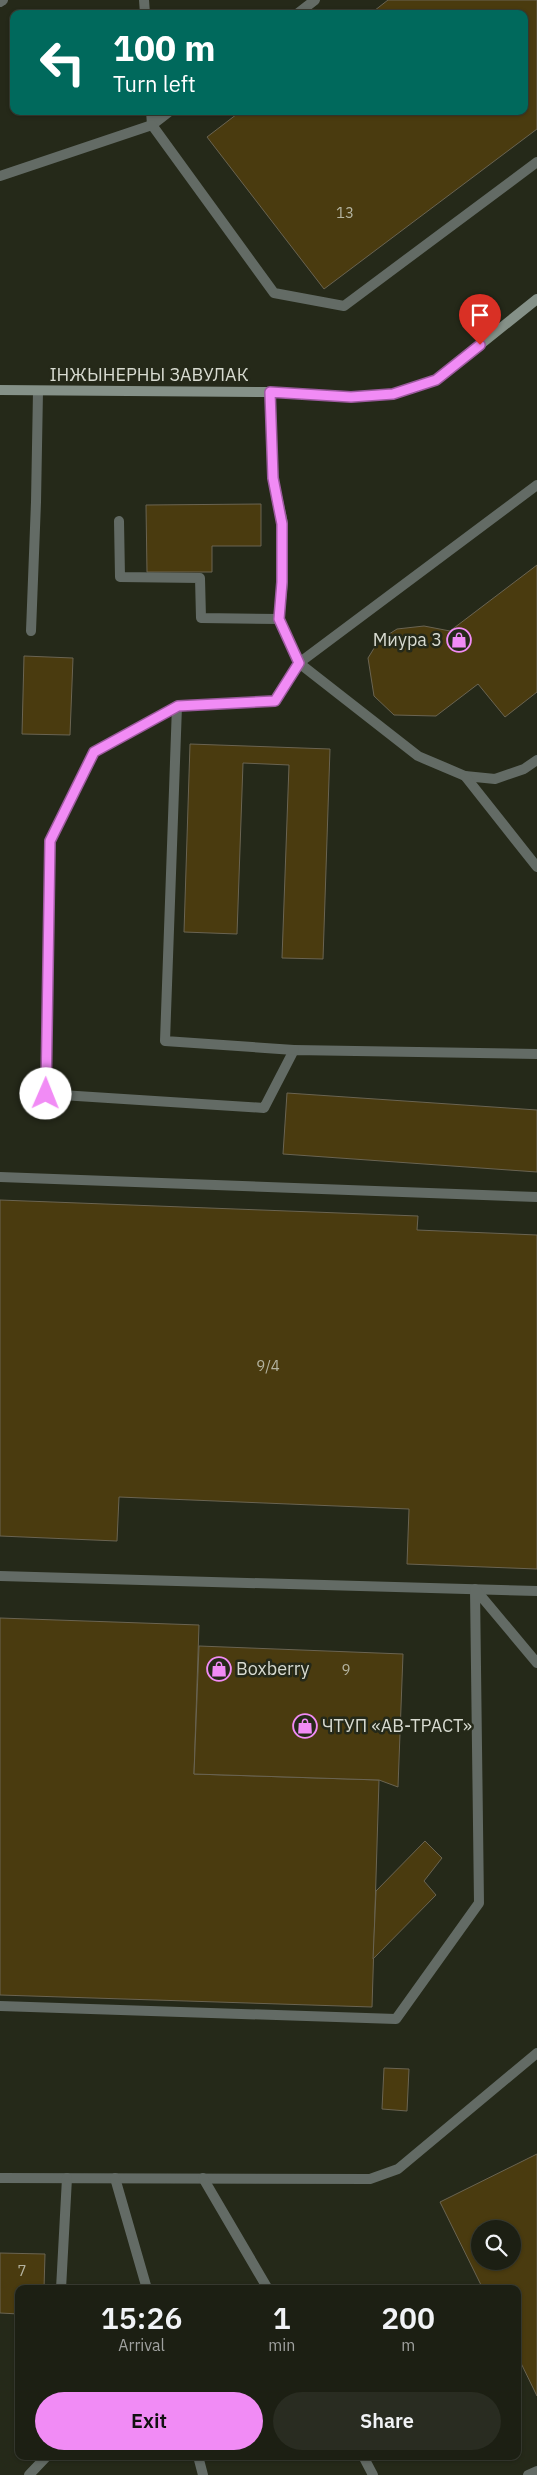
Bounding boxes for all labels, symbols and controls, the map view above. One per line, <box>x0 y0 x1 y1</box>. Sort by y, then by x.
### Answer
text: 100 m <box>113 25 216 71</box>
icon: left <box>30 30 95 95</box>
text: Turn left <box>113 69 196 98</box>
house number: 13 <box>336 203 354 222</box>
pin <box>459 294 501 345</box>
icon: arrive <box>466 301 494 329</box>
street label: ІНЖЫНЕРНЫ ЗАВУЛАК <box>49 363 249 386</box>
shop icon: Миура 3 <box>446 627 472 653</box>
place label: Миура 3 <box>373 628 442 651</box>
position arrow <box>19 1067 71 1119</box>
house number: 9/4 <box>256 1356 280 1375</box>
shop icon: Boxberry <box>206 1656 232 1682</box>
place label: Boxberry <box>236 1657 309 1680</box>
house number: 9 <box>341 1660 351 1679</box>
shop icon: ЧТУП «АВ-ТРАСТ» <box>292 1713 318 1739</box>
place label: ЧТУП «АВ-ТРАСТ» <box>322 1714 472 1737</box>
map controls <box>471 2220 521 2270</box>
button: search <box>471 2220 521 2270</box>
house number: 7 <box>17 2261 27 2280</box>
text: 15:26 <box>101 2298 182 2337</box>
text: 1 <box>273 2298 291 2337</box>
text: 200 <box>381 2298 435 2337</box>
text: Arrival <box>118 2335 165 2355</box>
text: min <box>268 2335 295 2355</box>
text: m <box>401 2335 415 2355</box>
button: Exit <box>35 2392 263 2450</box>
button: Share <box>273 2392 501 2450</box>

